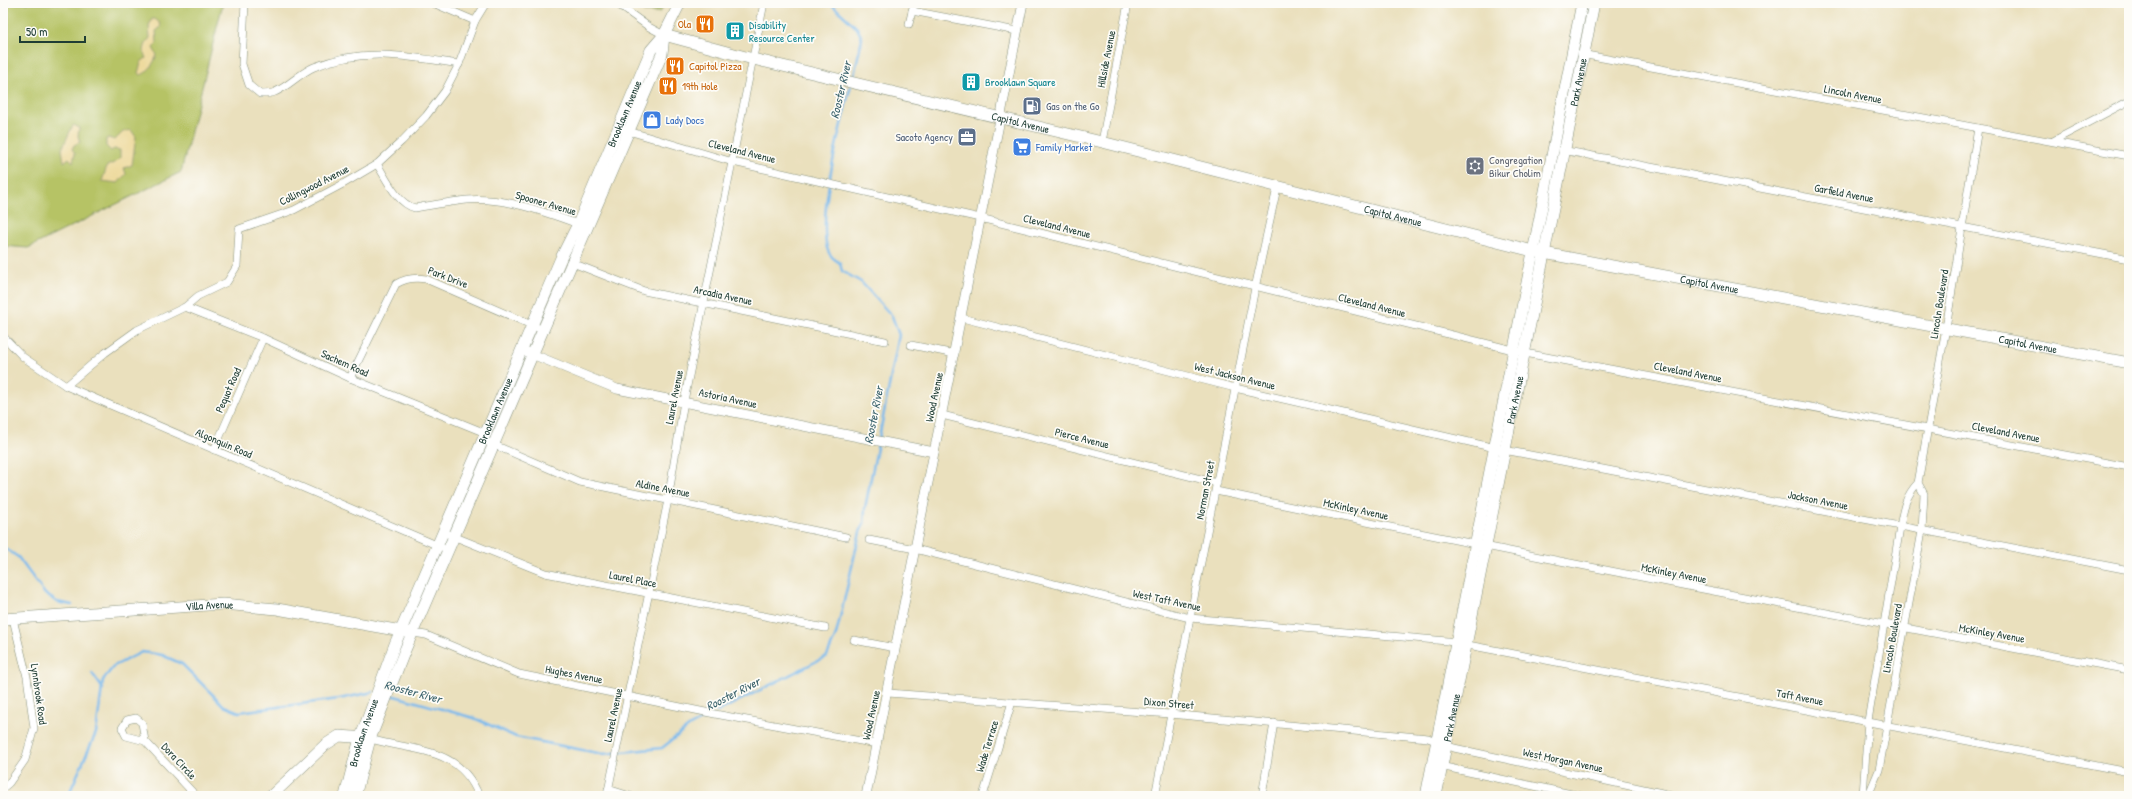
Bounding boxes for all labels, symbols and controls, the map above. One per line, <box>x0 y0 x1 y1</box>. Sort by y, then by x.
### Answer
restaurant icon: Ola <box>694 13 716 35</box>
place label: Ola <box>678 17 692 31</box>
scale bar <box>20 18 85 44</box>
place label: Disability Resource Center <box>749 18 815 45</box>
building icon: Disability Resource Center <box>724 20 746 42</box>
text: 50 m <box>26 23 47 40</box>
street label: Hillside Avenue <box>1094 29 1119 89</box>
restaurant icon: Capitol Pizza <box>664 55 686 77</box>
street label: Park Avenue <box>1567 56 1590 107</box>
water label: Rooster River <box>826 58 856 120</box>
place label: Capitol Pizza <box>689 59 742 73</box>
building icon: Brooklawn Square <box>960 71 982 93</box>
restaurant icon: 19th Hole <box>657 75 679 97</box>
place label: Brooklawn Square <box>985 75 1056 89</box>
street label: Brooklawn Avenue <box>604 78 645 149</box>
place label: 19th Hole <box>682 79 718 93</box>
street label: Lincoln Avenue <box>1823 82 1884 107</box>
fuel station icon: Gas on the Go <box>1021 95 1043 117</box>
place label: Gas on the Go <box>1046 99 1100 113</box>
shop icon: Lady Docs <box>641 109 663 131</box>
street label: Capitol Avenue <box>990 109 1051 136</box>
place label: Lady Docs <box>666 113 704 127</box>
office icon: Sacoto Agency <box>956 126 978 148</box>
place label: Sacoto Agency <box>896 130 953 144</box>
street label: Cleveland Avenue <box>707 136 778 166</box>
supermarket icon: Family Market <box>1011 136 1033 158</box>
place label: Family Market <box>1035 140 1093 154</box>
place label: Congregation Bikur Cholim <box>1489 153 1543 180</box>
synagogue icon: Congregation Bikur Cholim <box>1464 155 1486 177</box>
street label: Collingwood Avenue <box>277 161 352 209</box>
street label: Garfield Avenue <box>1813 180 1876 206</box>
street label: Spooner Avenue <box>514 188 579 219</box>
street label: Capitol Avenue <box>1363 202 1424 230</box>
street label: Cleveland Avenue <box>1022 211 1093 241</box>
street label: Park Drive <box>426 263 471 291</box>
street label: Lincoln Boulevard <box>1927 268 1951 339</box>
street label: Capitol Avenue <box>1679 272 1740 297</box>
street label: Arcadia Avenue <box>692 282 754 308</box>
street label: Cleveland Avenue <box>1337 290 1408 320</box>
street label: Capitol Avenue <box>1997 332 2059 356</box>
street label: Sachem Road <box>319 346 372 380</box>
street label: West Jackson Avenue <box>1193 359 1278 393</box>
street label: Cleveland Avenue <box>1653 359 1724 386</box>
street label: Pequot Road <box>212 365 244 415</box>
street label: Laurel Avenue <box>662 368 686 425</box>
street label: Wood Avenue <box>922 370 946 423</box>
street label: Park Avenue <box>1503 374 1527 425</box>
street label: Brooklawn Avenue <box>475 375 516 446</box>
water label: Rooster River <box>860 383 888 445</box>
street label: Astoria Avenue <box>698 385 759 411</box>
street label: Cleveland Avenue <box>1971 419 2042 446</box>
street label: Algonquin Road <box>194 425 255 461</box>
street label: Pierce Avenue <box>1053 425 1111 452</box>
street label: Norman Street <box>1192 459 1218 521</box>
street label: Aldine Avenue <box>635 476 692 500</box>
street label: Jackson Avenue <box>1787 487 1850 513</box>
street label: McKinley Avenue <box>1322 495 1391 523</box>
street label: McKinley Avenue <box>1640 560 1709 586</box>
street label: Laurel Place <box>608 568 659 591</box>
street label: West Taft Avenue <box>1132 586 1203 614</box>
street label: Villa Avenue <box>185 597 235 614</box>
street label: Lincoln Boulevard <box>1879 602 1905 673</box>
street label: McKinley Avenue <box>1958 620 2027 646</box>
street label: Hughes Avenue <box>544 662 604 687</box>
street label: Lynnbrook Road <box>28 663 50 726</box>
water label: Rooster River <box>703 672 764 714</box>
water label: Rooster River <box>383 676 445 708</box>
street label: Laurel Avenue <box>600 686 626 743</box>
street label: Taft Avenue <box>1775 686 1825 709</box>
street label: Wood Avenue <box>859 688 883 741</box>
street label: Park Avenue <box>1440 692 1463 743</box>
street label: Dixon Street <box>1143 694 1195 712</box>
street label: Brooklawn Avenue <box>346 696 382 768</box>
street label: Wade Terrace <box>973 718 1002 774</box>
street label: Dora Circle <box>159 740 200 783</box>
street label: West Morgan Avenue <box>1522 745 1605 775</box>

